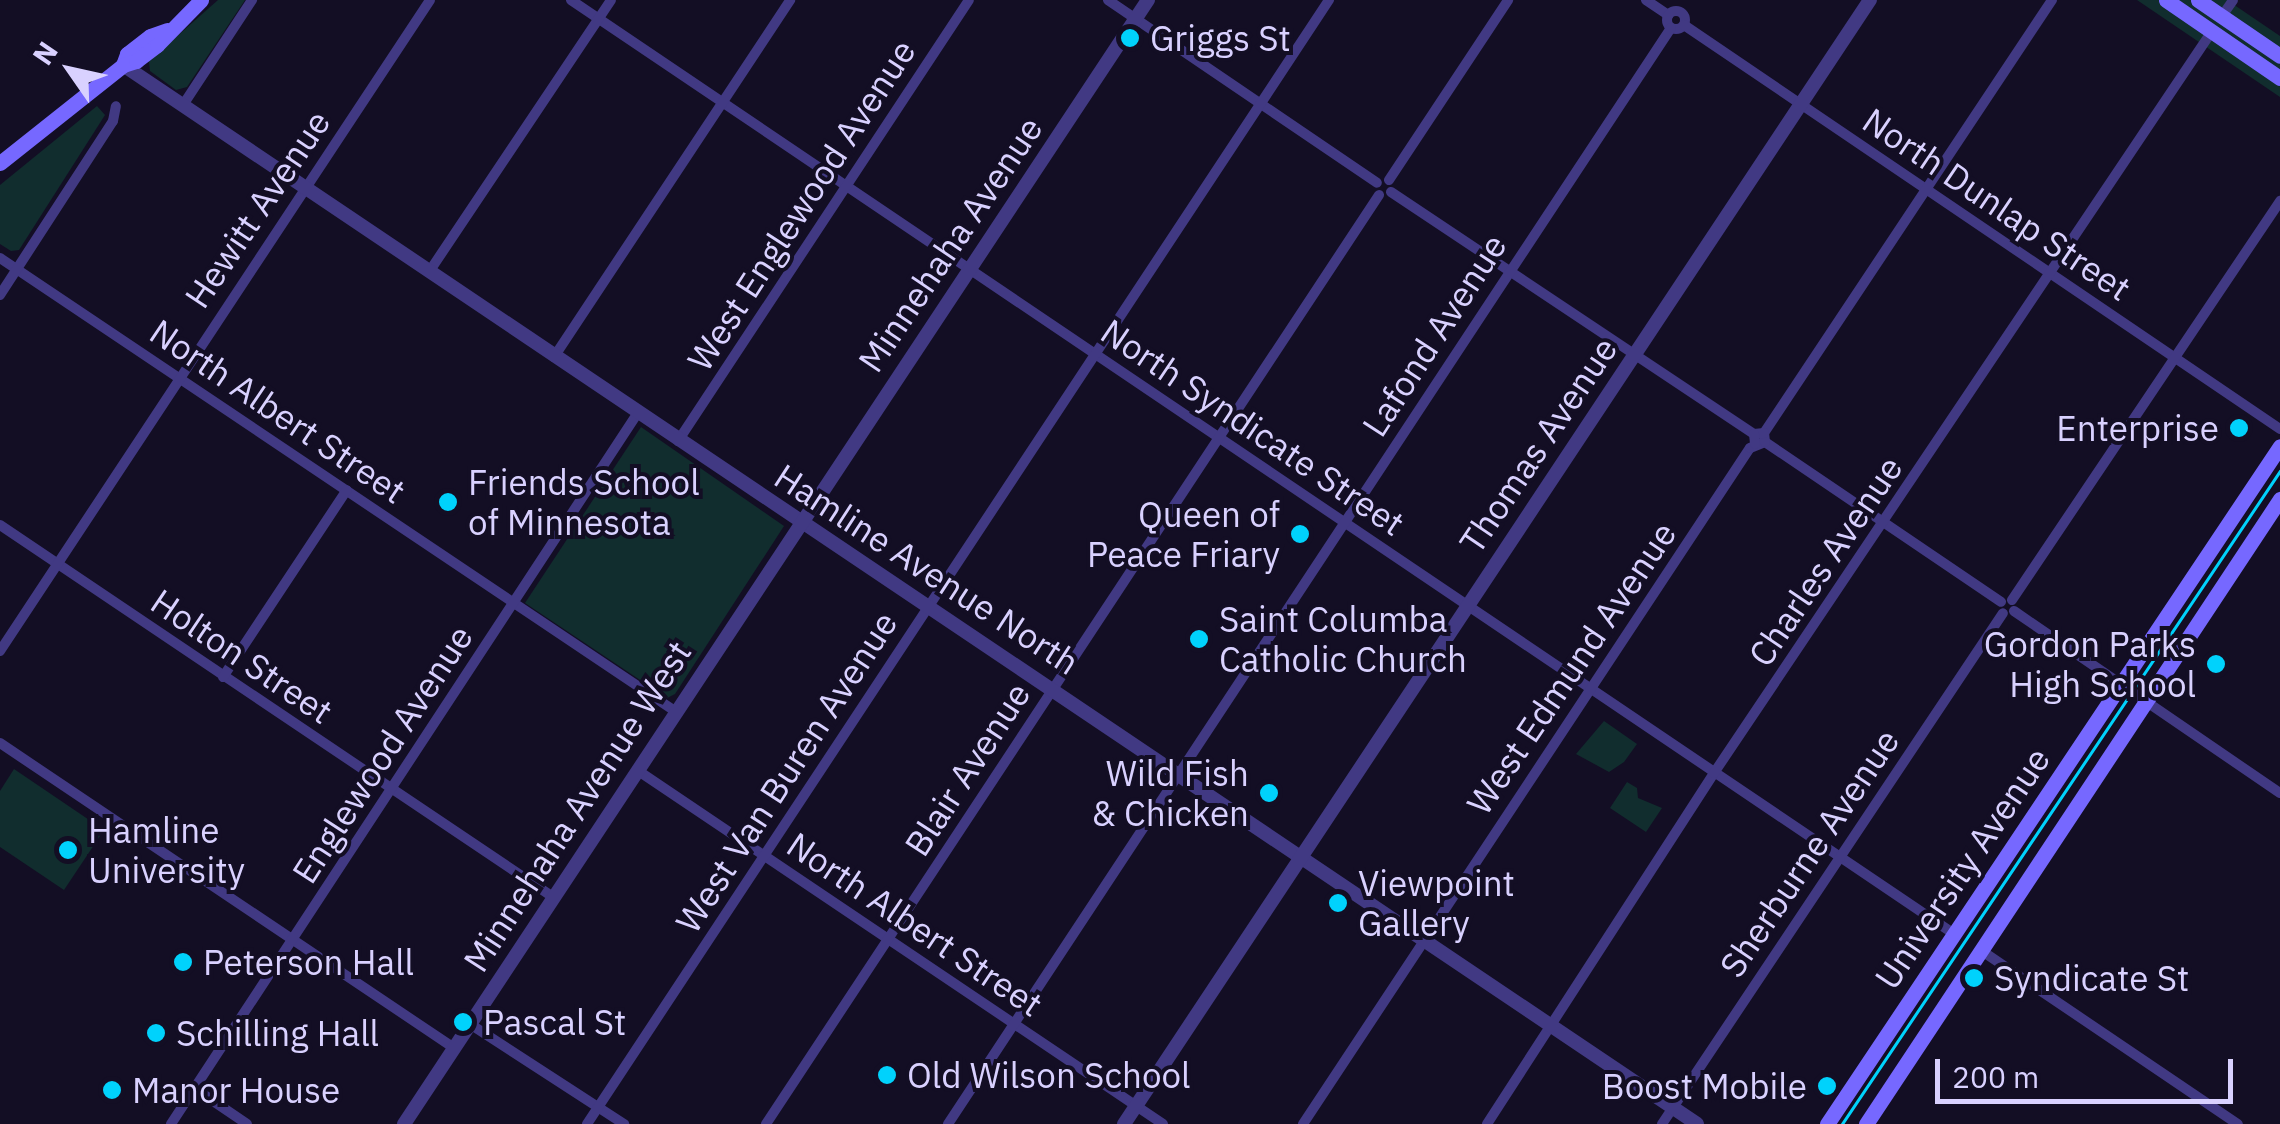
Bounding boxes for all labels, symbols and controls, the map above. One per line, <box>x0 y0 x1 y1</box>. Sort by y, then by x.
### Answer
place label: Griggs St <box>1150 17 1291 59</box>
north arrow <box>20 20 120 120</box>
marker: Griggs St <box>1119 27 1141 49</box>
street label: West Englewood Avenue <box>678 32 924 378</box>
text: N <box>24 34 66 72</box>
street label: North Dunlap Street <box>1855 99 2139 309</box>
street label: Hewitt Avenue <box>176 102 338 316</box>
street label: Minnehaha Avenue <box>849 109 1051 379</box>
street label: Lafond Avenue <box>1353 226 1515 444</box>
street label: North Albert Street <box>142 310 414 512</box>
street label: North Syndicate Street <box>1094 310 1412 544</box>
street label: Thomas Avenue <box>1450 329 1626 561</box>
place label: Enterprise <box>2056 407 2219 449</box>
marker: Enterprise <box>2228 417 2250 439</box>
street label: Charles Avenue <box>1739 448 1911 674</box>
street label: Hamline Avenue North <box>767 455 1087 683</box>
place label: Friends School of Minnesota <box>468 461 700 543</box>
marker: Friends School of Minnesota <box>437 491 459 513</box>
place label: Queen of Peace Friary <box>1087 493 1280 575</box>
street label: West Edmund Avenue <box>1458 514 1684 822</box>
marker: Queen of Peace Friary <box>1289 523 1311 545</box>
street label: Holton Street <box>143 580 341 732</box>
place label: Saint Columba Catholic Church <box>1219 598 1467 680</box>
street label: West Van Buren Avenue <box>667 604 905 940</box>
street label: Englewood Avenue <box>283 617 481 891</box>
place label: Gordon Parks High School <box>1984 623 2196 705</box>
marker: Saint Columba Catholic Church <box>1188 628 1210 650</box>
street label: Minnehaha Avenue West <box>454 633 700 979</box>
marker: Gordon Parks High School <box>2205 653 2227 675</box>
street label: Blair Avenue <box>896 675 1038 863</box>
street label: Sherburne Avenue <box>1711 721 1907 985</box>
street label: University Avenue <box>1866 739 2058 997</box>
place label: Wild Fish & Chicken <box>1092 752 1249 834</box>
marker: Wild Fish & Chicken <box>1258 782 1280 804</box>
place label: Hamline University <box>88 809 245 891</box>
street label: North Albert Street <box>779 823 1051 1025</box>
marker: Hamline University <box>57 839 79 861</box>
place label: Viewpoint Gallery <box>1358 862 1515 944</box>
marker: Viewpoint Gallery <box>1327 892 1349 914</box>
place label: Peterson Hall <box>203 941 414 983</box>
marker: Peterson Hall <box>172 951 194 973</box>
place label: Syndicate St <box>1994 957 2189 999</box>
marker: Syndicate St <box>1963 967 1985 989</box>
place label: Pascal St <box>483 1001 626 1043</box>
marker: Pascal St <box>452 1011 474 1033</box>
place label: Schilling Hall <box>176 1012 379 1054</box>
marker: Schilling Hall <box>145 1022 167 1044</box>
scale bar <box>1940 1039 2238 1101</box>
place label: Old Wilson School <box>907 1054 1191 1096</box>
text: 200 m <box>1952 1057 2039 1096</box>
marker: Old Wilson School <box>876 1064 898 1086</box>
place label: Boost Mobile <box>1602 1065 1807 1107</box>
place label: Manor House <box>132 1069 340 1111</box>
marker: Boost Mobile <box>1816 1075 1838 1097</box>
marker: Manor House <box>101 1079 123 1101</box>

